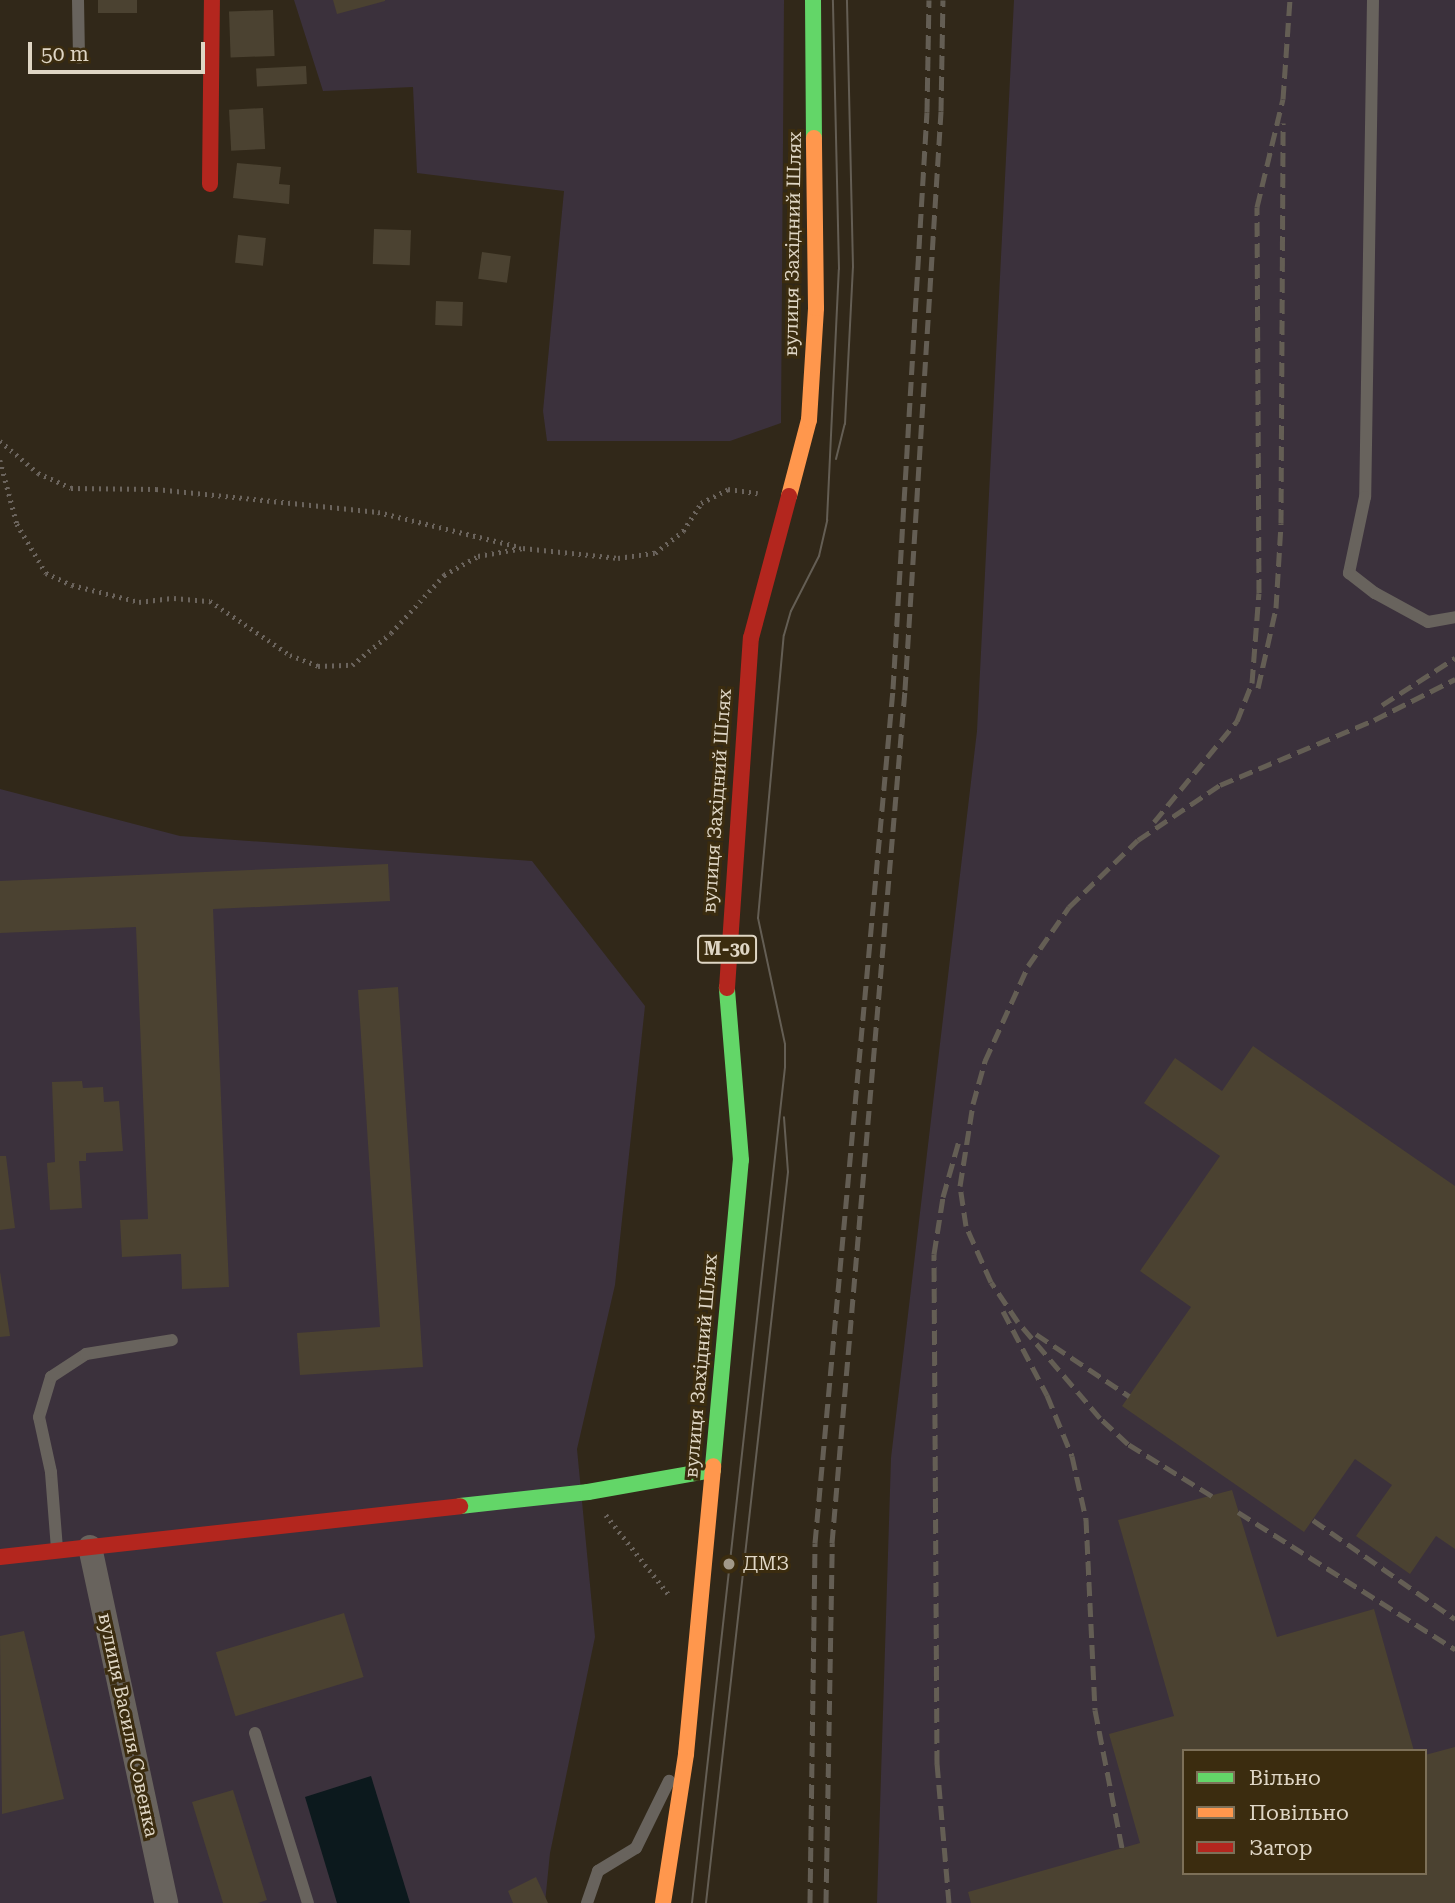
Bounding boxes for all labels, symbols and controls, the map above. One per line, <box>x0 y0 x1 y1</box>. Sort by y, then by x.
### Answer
scale bar <box>32 28 208 72</box>
text: 50 m <box>41 42 89 66</box>
street label: вулиця Західний Шлях <box>780 131 806 357</box>
street label: вулиця Західний Шлях <box>698 688 736 914</box>
road number: М-30 <box>696 934 758 964</box>
street label: вулиця Західний Шлях <box>680 1253 722 1479</box>
place label: ДМЗ <box>743 1553 789 1575</box>
marker: ДМЗ <box>721 1556 737 1572</box>
street label: вулиця Василя Совенка <box>93 1611 163 1839</box>
legend <box>1182 1749 1427 1875</box>
text: Вільно <box>1249 1766 1321 1790</box>
text: Повільно <box>1249 1801 1349 1825</box>
text: Затор <box>1249 1836 1312 1860</box>

